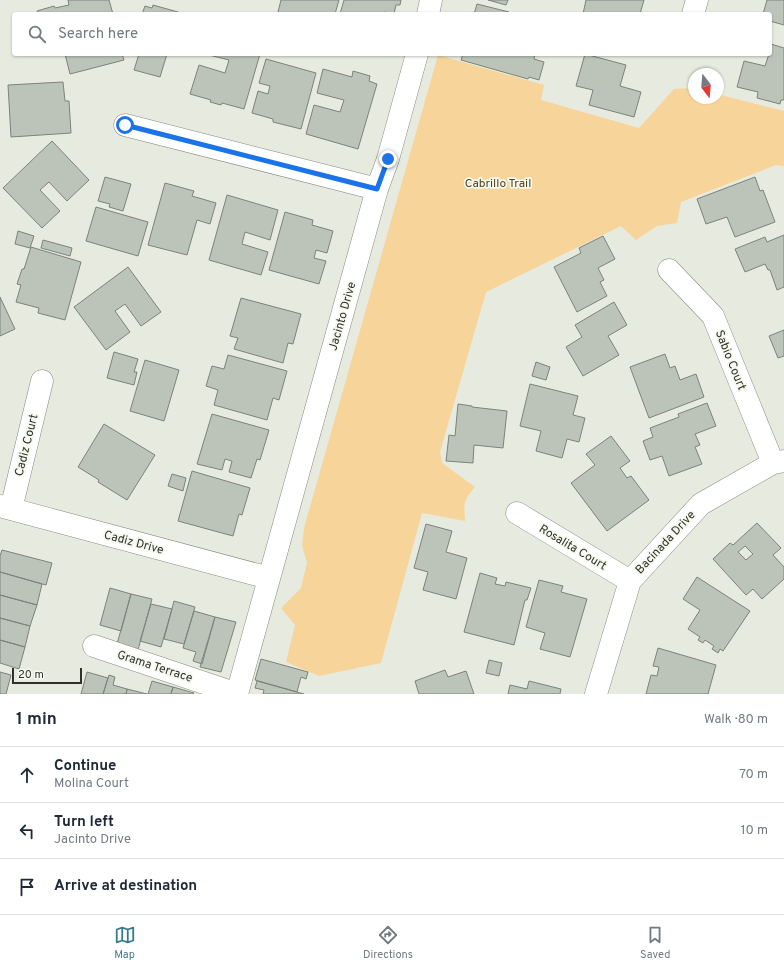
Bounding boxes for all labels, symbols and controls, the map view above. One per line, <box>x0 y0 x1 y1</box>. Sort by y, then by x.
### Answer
search box <box>12 12 772 56</box>
icon: search <box>26 23 48 45</box>
text: Search here <box>58 25 138 44</box>
north arrow <box>688 68 724 104</box>
route start <box>116 116 134 134</box>
route end <box>379 150 397 168</box>
park label: Cabrillo Trail <box>465 176 531 192</box>
street label: Jacinto Drive <box>325 280 360 353</box>
street label: Sabio Court <box>711 328 749 393</box>
street label: Cadiz Court <box>12 412 42 478</box>
street label: Bacinada Drive <box>632 508 699 578</box>
street label: Rosalita Court <box>536 521 609 574</box>
street label: Cadiz Drive <box>102 527 165 559</box>
street label: Grama Terrace <box>115 647 195 687</box>
scale bar <box>12 666 82 685</box>
text: 20 m <box>18 668 44 682</box>
text: 1 min <box>16 709 57 731</box>
text: Walk · 80 m <box>704 712 768 728</box>
text: Continue <box>54 757 116 776</box>
icon: ahead <box>16 764 38 786</box>
text: 70 m <box>739 767 768 783</box>
text: Molina Court <box>54 776 129 792</box>
text: Turn left <box>54 813 114 832</box>
icon: left <box>16 820 38 842</box>
text: 10 m <box>741 823 768 839</box>
text: Jacinto Drive <box>54 832 131 848</box>
icon: arrive <box>16 876 38 898</box>
text: Arrive at destination <box>54 877 197 896</box>
tab: Map <box>114 924 136 962</box>
tab: Directions <box>363 924 413 962</box>
tab: Saved <box>640 924 670 962</box>

